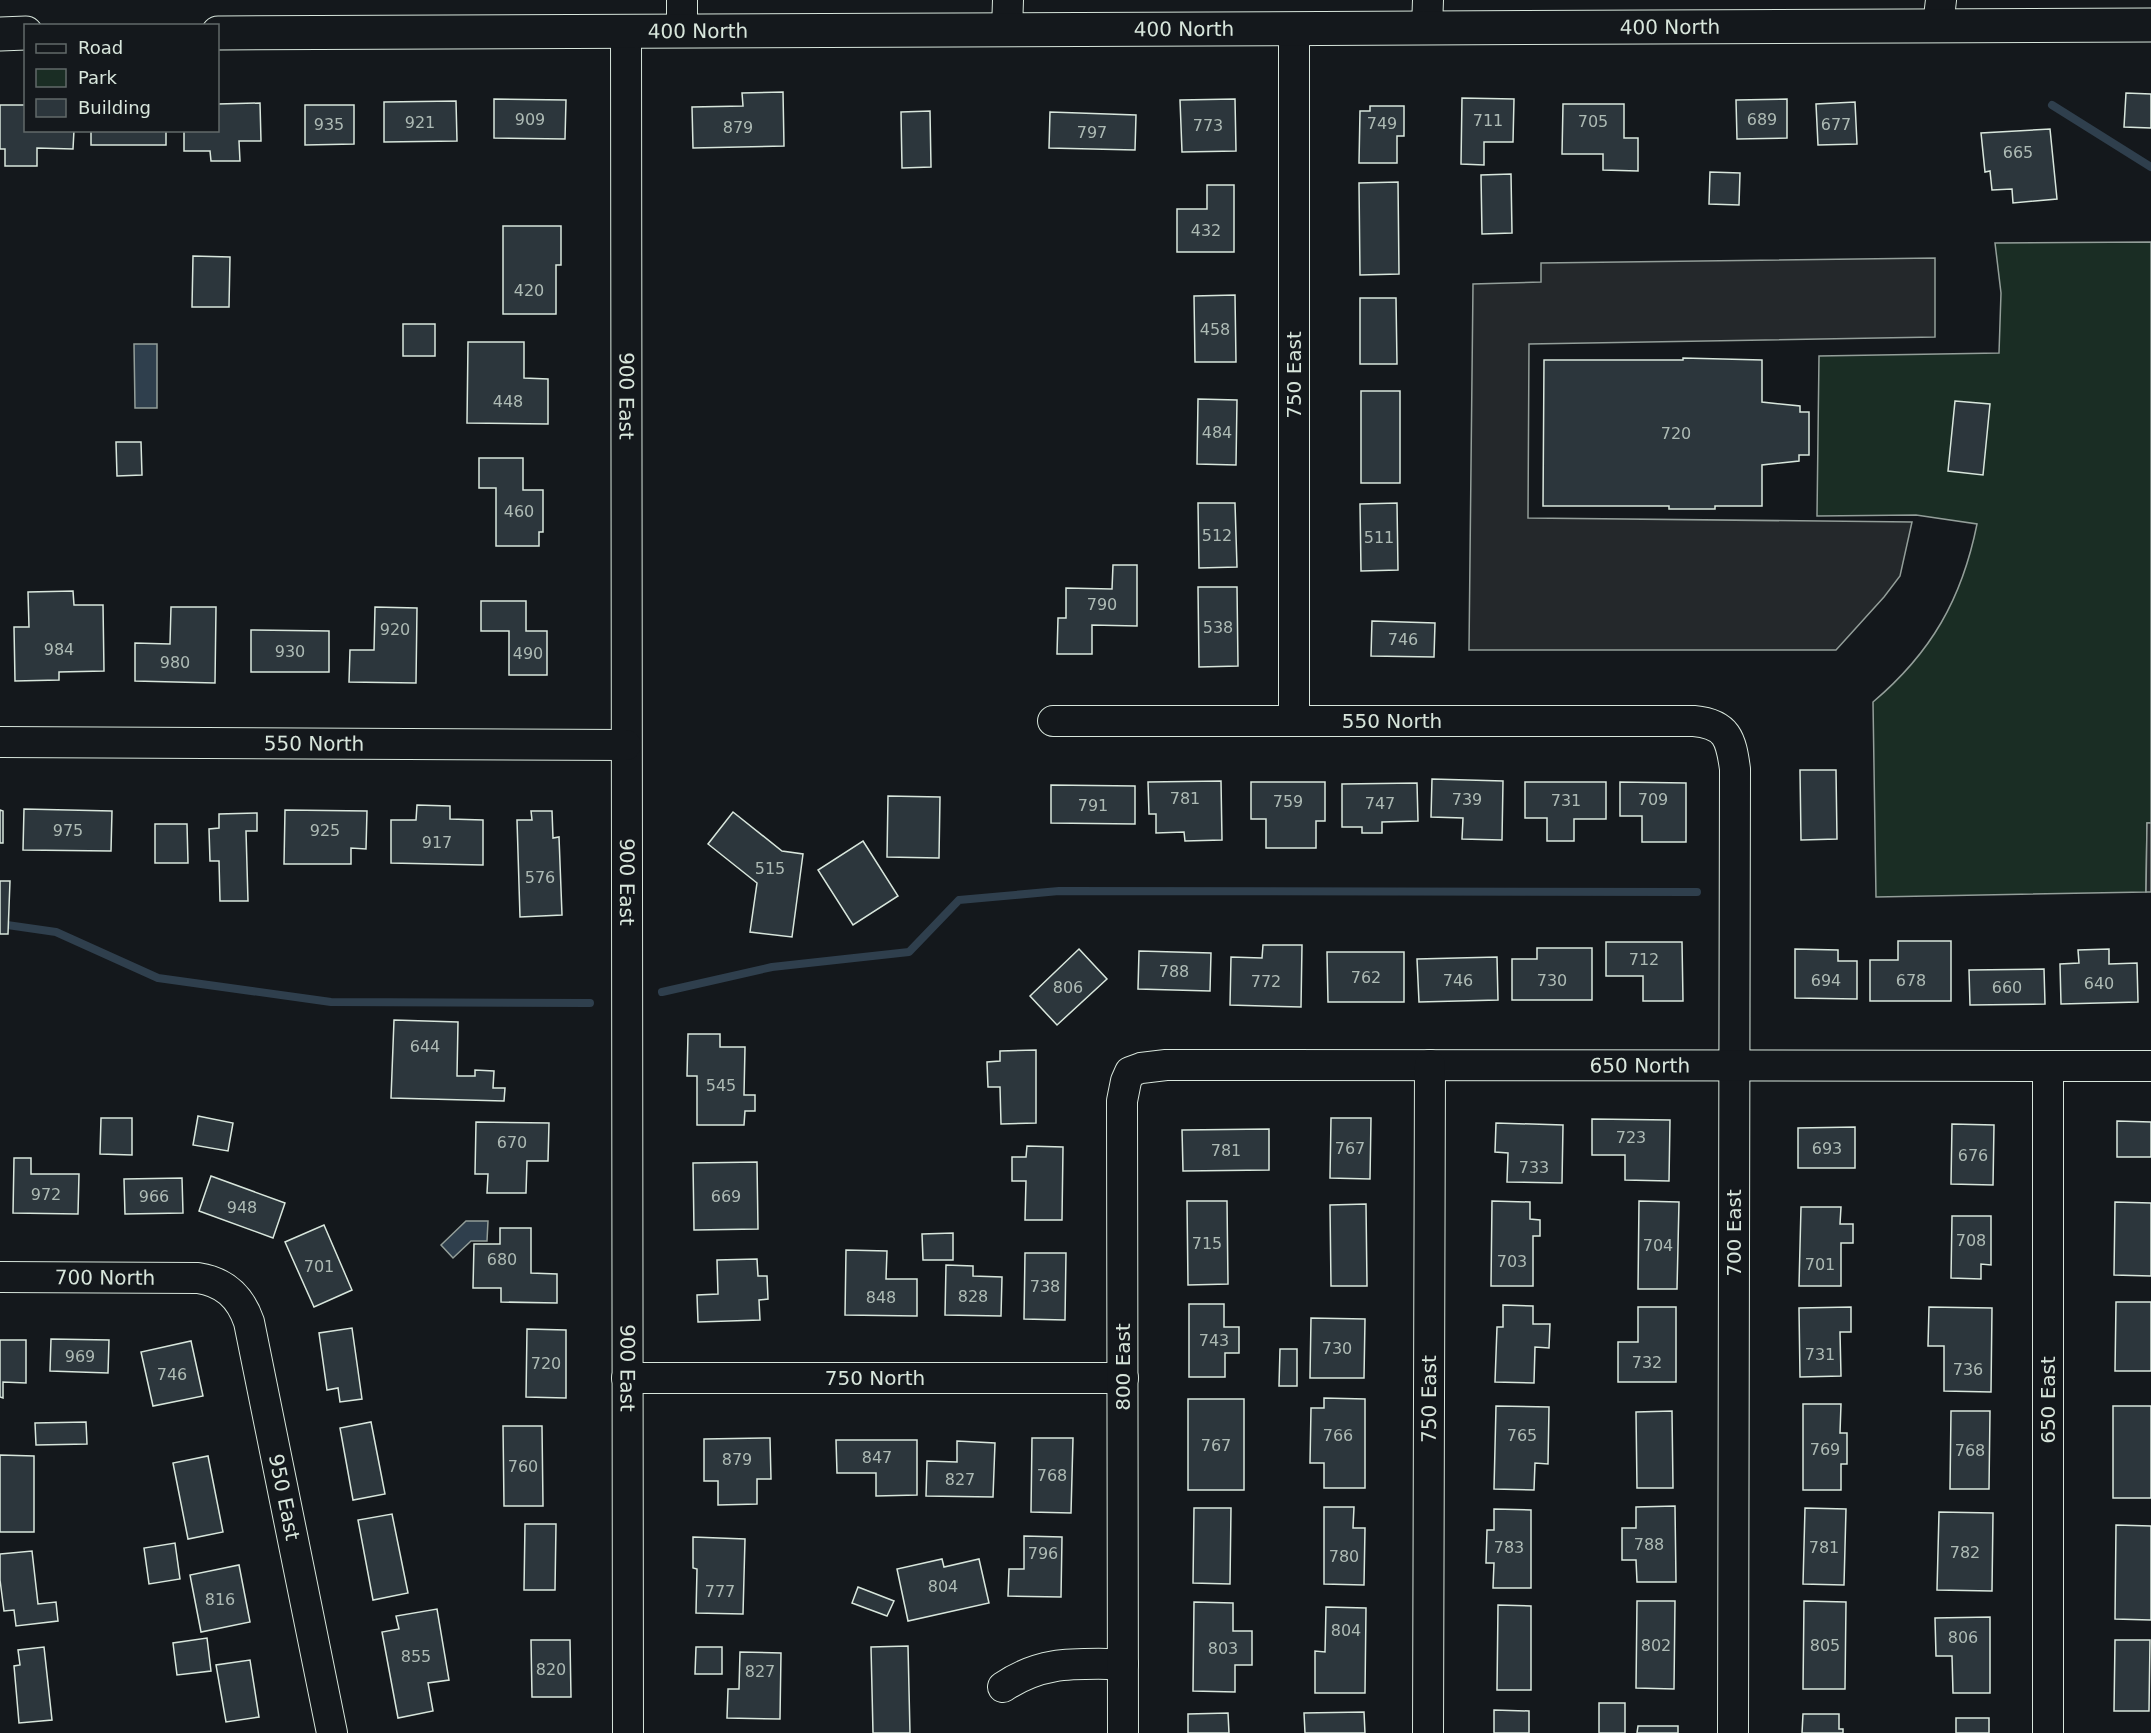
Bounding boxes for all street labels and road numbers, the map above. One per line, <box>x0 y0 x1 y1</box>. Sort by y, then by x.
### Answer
street label: 400 North <box>1620 15 1720 39</box>
street label: 400 North <box>1134 17 1234 41</box>
street label: 400 North <box>648 19 748 43</box>
street label: 750 East <box>1282 331 1306 419</box>
street label: 900 East <box>614 352 638 440</box>
street label: 550 North <box>1342 709 1442 733</box>
street label: 550 North <box>264 731 364 756</box>
street label: 900 East <box>615 838 639 926</box>
street label: 650 North <box>1590 1053 1690 1078</box>
street label: 700 East <box>1722 1189 1746 1277</box>
street label: 700 North <box>55 1265 155 1290</box>
street label: 800 East <box>1111 1323 1135 1411</box>
street label: 900 East <box>616 1324 640 1412</box>
street label: 750 East <box>1417 1355 1441 1443</box>
street label: 650 East <box>2036 1356 2060 1444</box>
street label: 750 North <box>825 1366 925 1390</box>
street label: 950 East <box>264 1452 305 1543</box>

